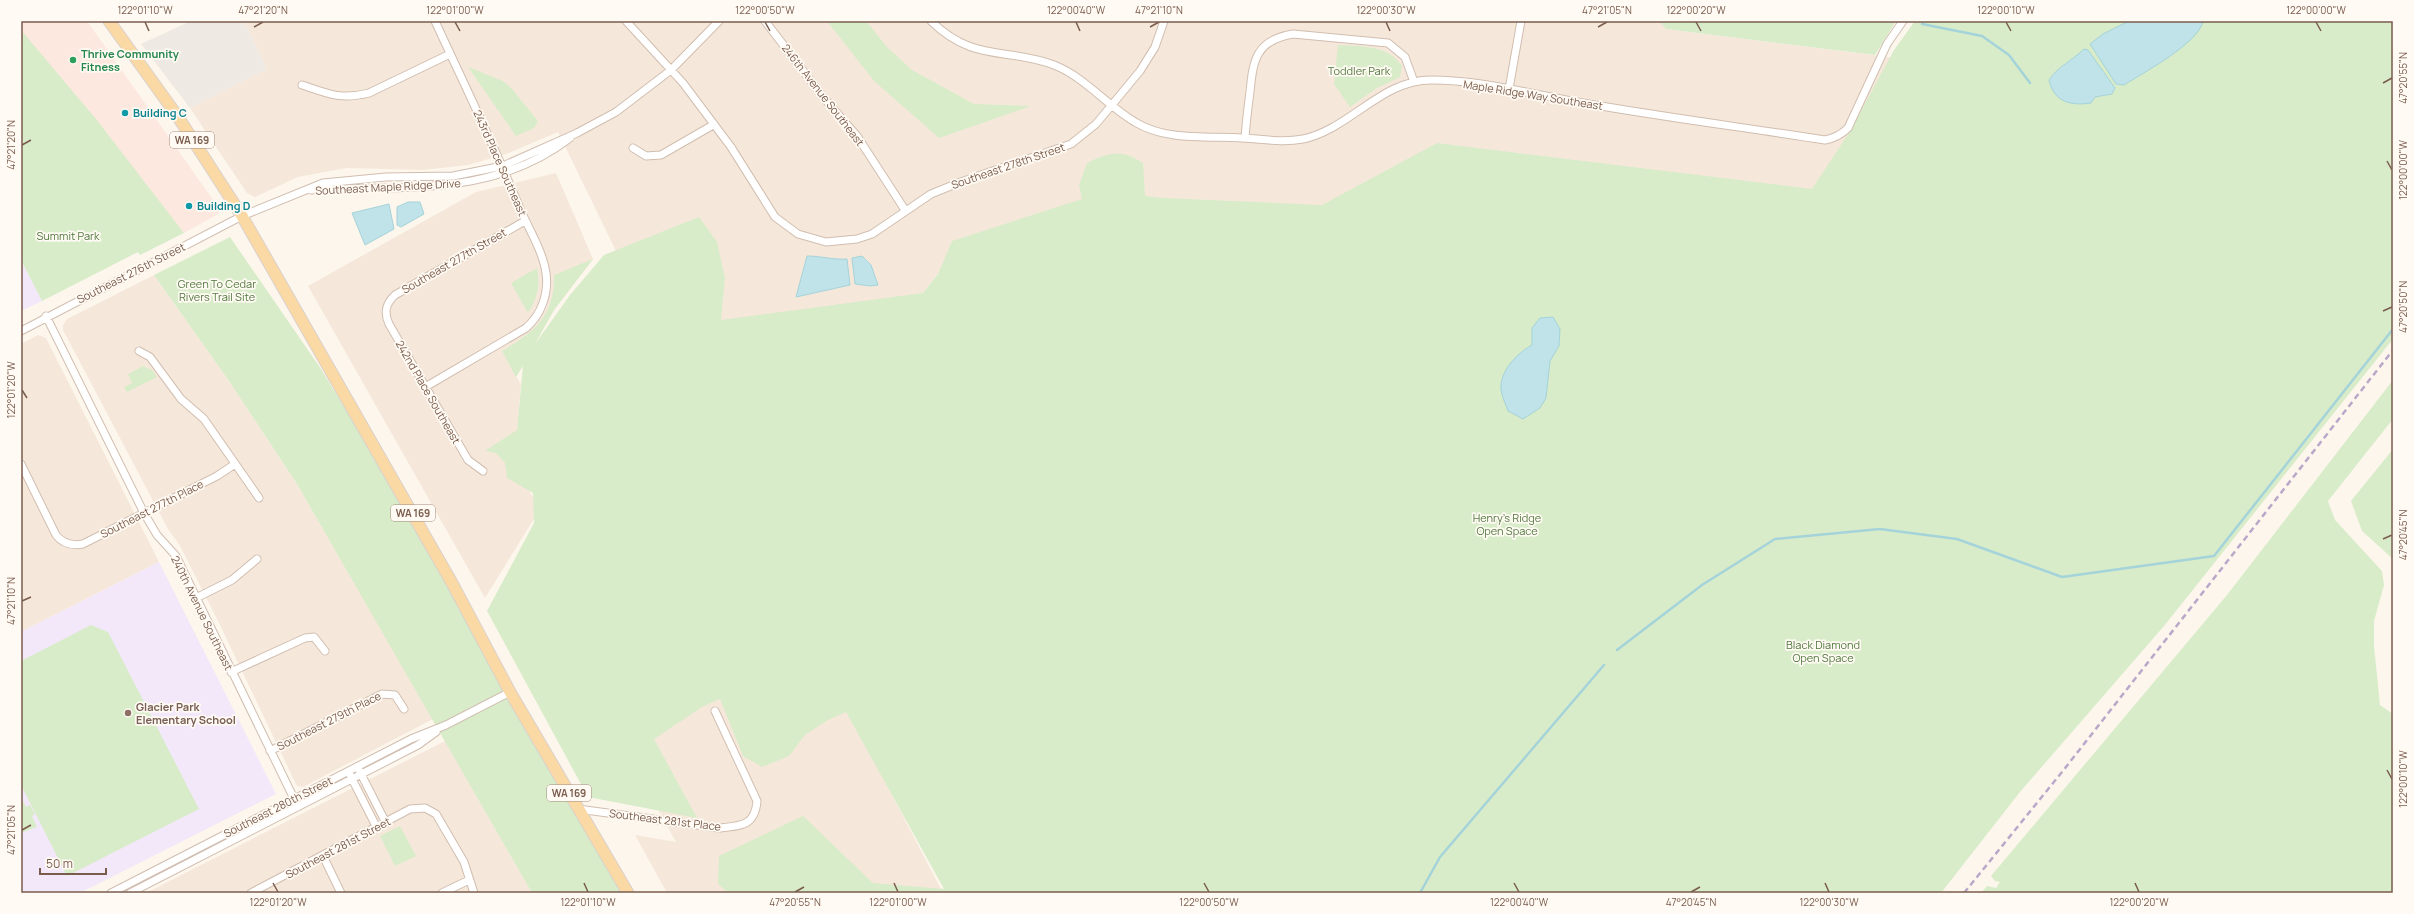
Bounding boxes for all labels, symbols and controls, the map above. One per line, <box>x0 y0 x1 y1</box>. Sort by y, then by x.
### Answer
text: 122°01'10"W <box>117 3 173 17</box>
text: 47°21'20"N <box>238 3 288 17</box>
text: 122°01'00"W <box>426 3 484 17</box>
text: 122°00'50"W <box>735 3 795 17</box>
text: 122°00'40"W <box>1047 3 1106 17</box>
text: 47°21'10"N <box>1135 3 1183 17</box>
text: 122°00'30"W <box>1356 3 1416 17</box>
text: 47°21'05"N <box>1582 3 1632 17</box>
text: 122°00'20"W <box>1666 3 1726 17</box>
text: 122°00'10"W <box>1977 3 2035 17</box>
text: 122°00'00"W <box>2286 3 2346 17</box>
street label: 246th Avenue Southeast <box>779 41 868 149</box>
place label: Thrive Community Fitness <box>81 46 180 74</box>
text: 47°20'55"N <box>2396 52 2410 104</box>
marker: Thrive Community Fitness <box>68 55 78 65</box>
park label: Toddler Park <box>1328 63 1391 78</box>
street label: Maple Ridge Way Southeast <box>1462 76 1604 113</box>
place label: Building C <box>133 105 187 120</box>
street label: 243rd Place Southeast <box>470 107 531 218</box>
marker: Building C <box>120 108 130 118</box>
text: 47°21'20"N <box>4 120 18 170</box>
road number: WA 169 <box>170 132 214 148</box>
street label: Southeast 278th Street <box>949 139 1067 192</box>
text: 122°00'00"W <box>2396 140 2410 200</box>
street label: Southeast Maple Ridge Drive <box>315 175 462 198</box>
place label: Building D <box>197 198 251 213</box>
marker: Building D <box>184 201 194 211</box>
street label: Southeast 277th Street <box>399 224 509 297</box>
park label: Summit Park <box>36 228 100 243</box>
street label: Southeast 276th Street <box>74 239 187 306</box>
park label: Green To Cedar Rivers Trail Site <box>178 276 256 304</box>
text: 47°20'50"N <box>2396 281 2410 333</box>
street label: 242nd Place Southeast <box>393 337 464 446</box>
text: 122°01'20"W <box>4 361 18 419</box>
street label: Southeast 277th Place <box>98 476 206 541</box>
road number: WA 169 <box>391 505 435 521</box>
park label: Henry's Ridge Open Space <box>1473 510 1542 538</box>
text: 47°20'45"N <box>2396 510 2410 560</box>
street label: 240th Avenue Southeast <box>168 553 237 673</box>
text: 47°21'10"N <box>4 577 18 625</box>
park label: Black Diamond Open Space <box>1786 637 1860 665</box>
street label: Southeast 279th Place <box>274 688 384 753</box>
place label: Glacier Park Elementary School <box>136 699 236 727</box>
marker: Glacier Park Elementary School <box>123 708 133 718</box>
text: 122°00'10"W <box>2396 750 2410 808</box>
street label: Southeast 280th Street <box>221 773 335 841</box>
road number: WA 169 <box>547 785 591 801</box>
text: 47°21'05"N <box>4 805 18 855</box>
street label: Southeast 281st Place <box>608 805 722 834</box>
street label: Southeast 281st Street <box>282 813 393 882</box>
scale bar <box>40 850 106 876</box>
text: 50 m <box>46 855 73 872</box>
text: 122°01'20"W <box>249 895 307 909</box>
text: 122°01'10"W <box>560 895 616 909</box>
text: 47°20'55"N <box>769 895 821 909</box>
text: 122°01'00"W <box>869 895 927 909</box>
text: 122°00'50"W <box>1179 895 1239 909</box>
text: 122°00'40"W <box>1490 895 1549 909</box>
text: 47°20'45"N <box>1666 895 1716 909</box>
text: 122°00'30"W <box>1799 895 1859 909</box>
text: 122°00'20"W <box>2109 895 2169 909</box>

